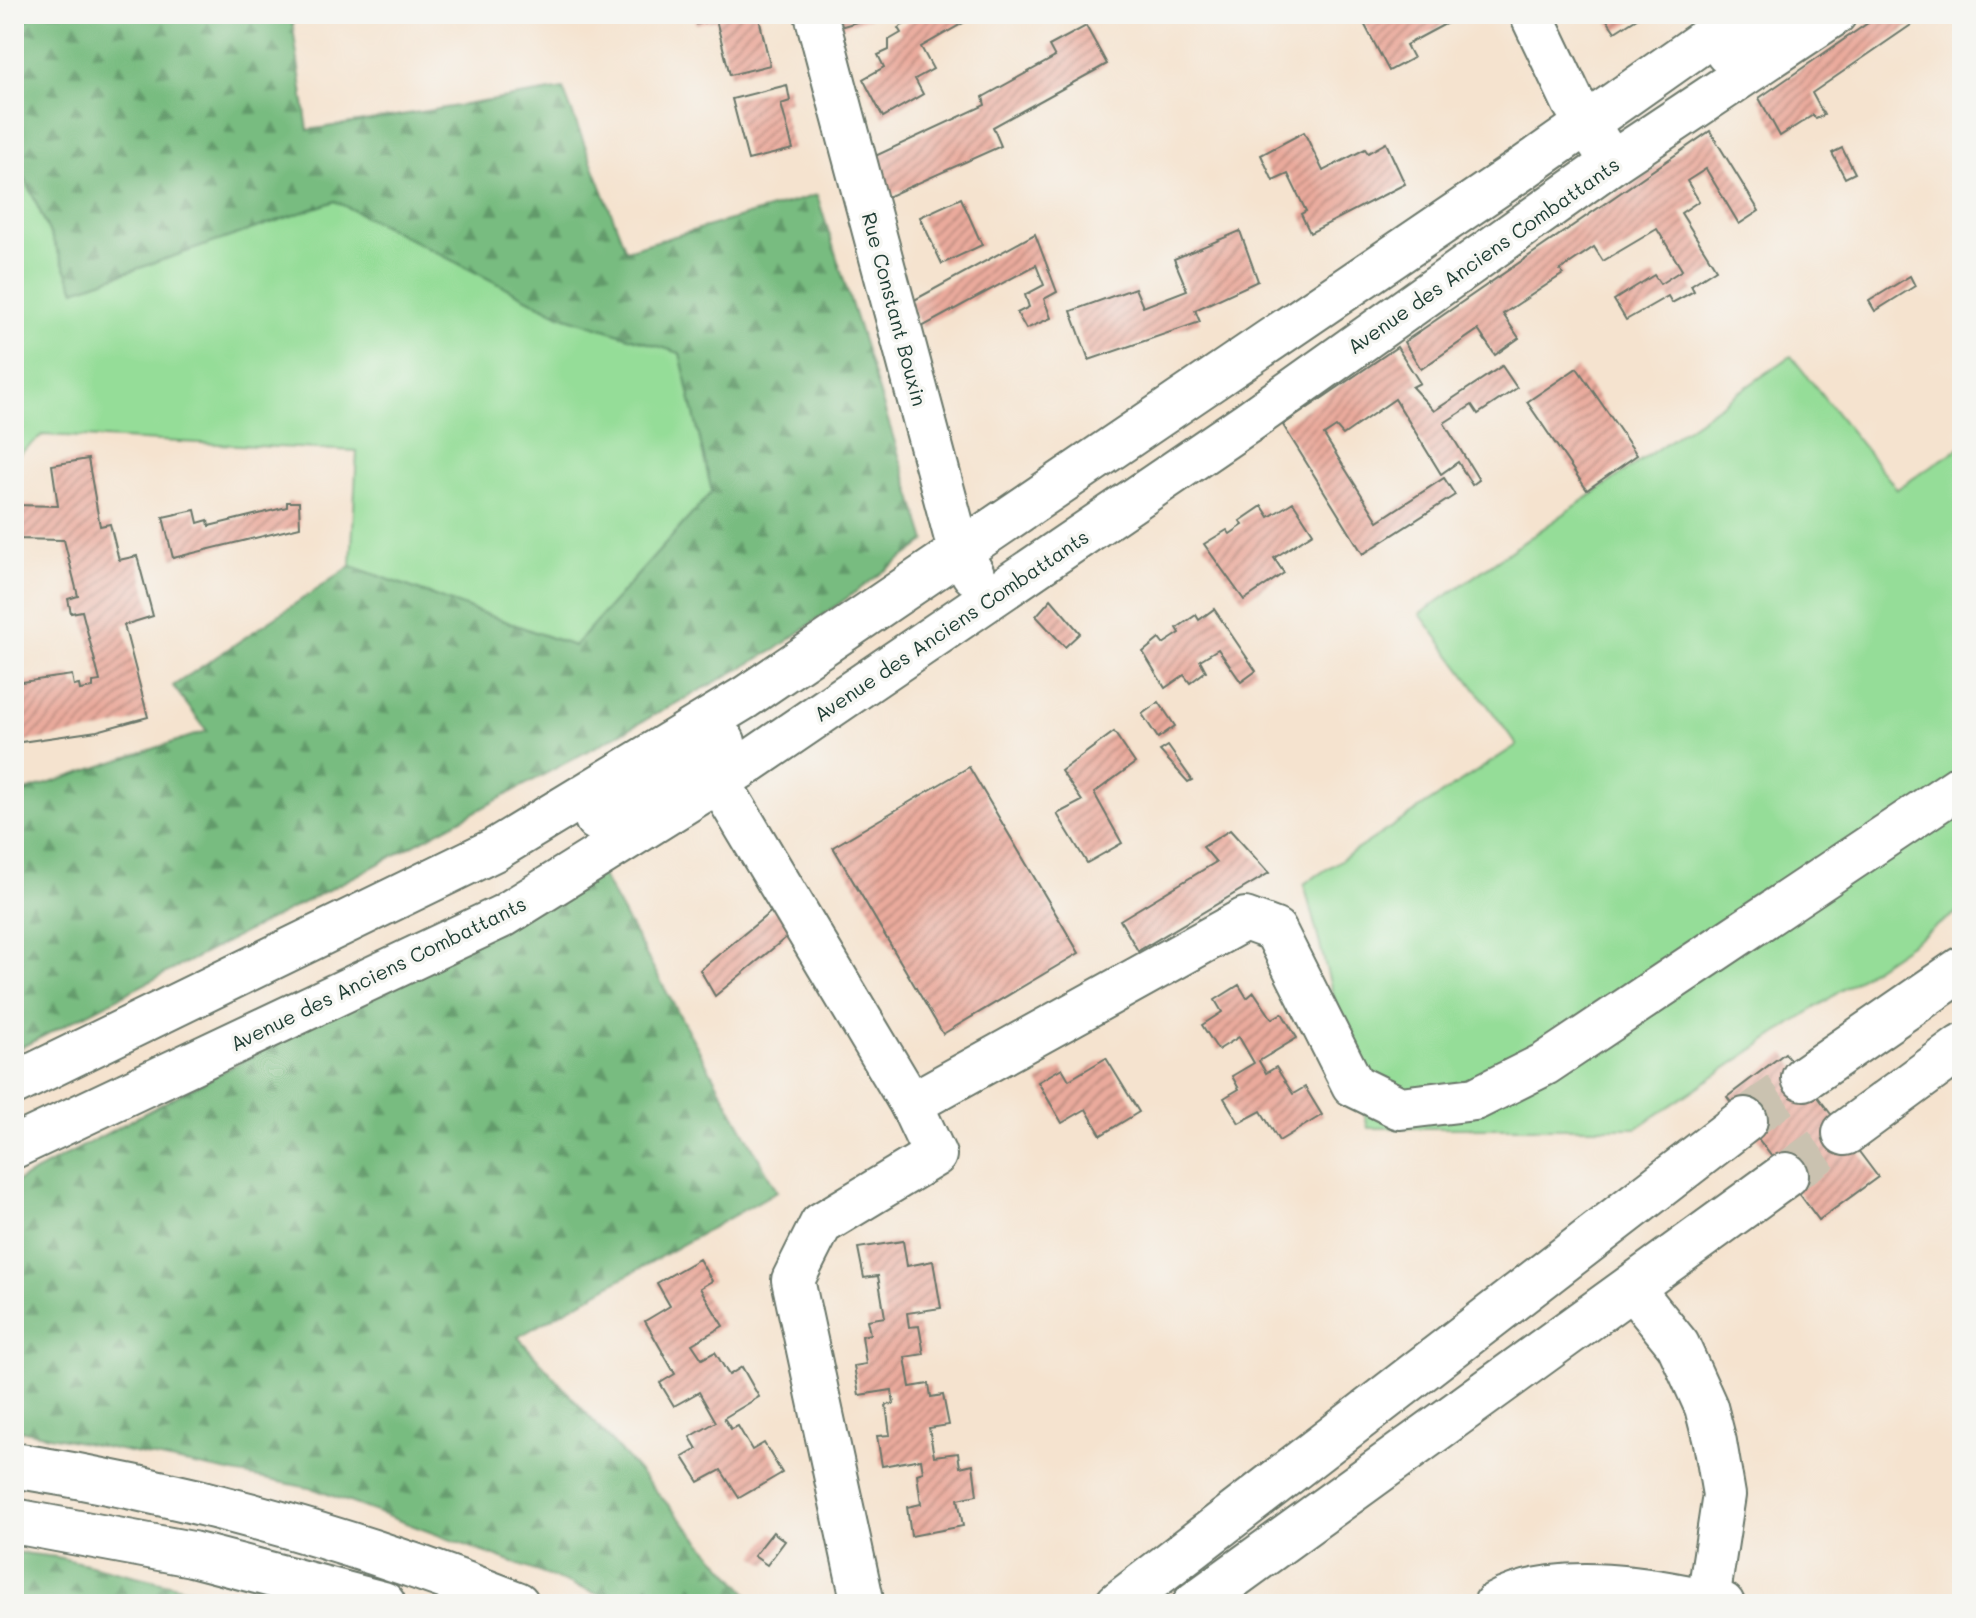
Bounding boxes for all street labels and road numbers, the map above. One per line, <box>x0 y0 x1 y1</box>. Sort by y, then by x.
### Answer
street label: Avenue des Anciens Combattants <box>1342 151 1624 359</box>
street label: Rue Constant Bouxin <box>857 209 933 409</box>
street label: Avenue des Anciens Combattants <box>809 523 1093 727</box>
street label: Avenue des Anciens Combattants <box>226 890 530 1056</box>

